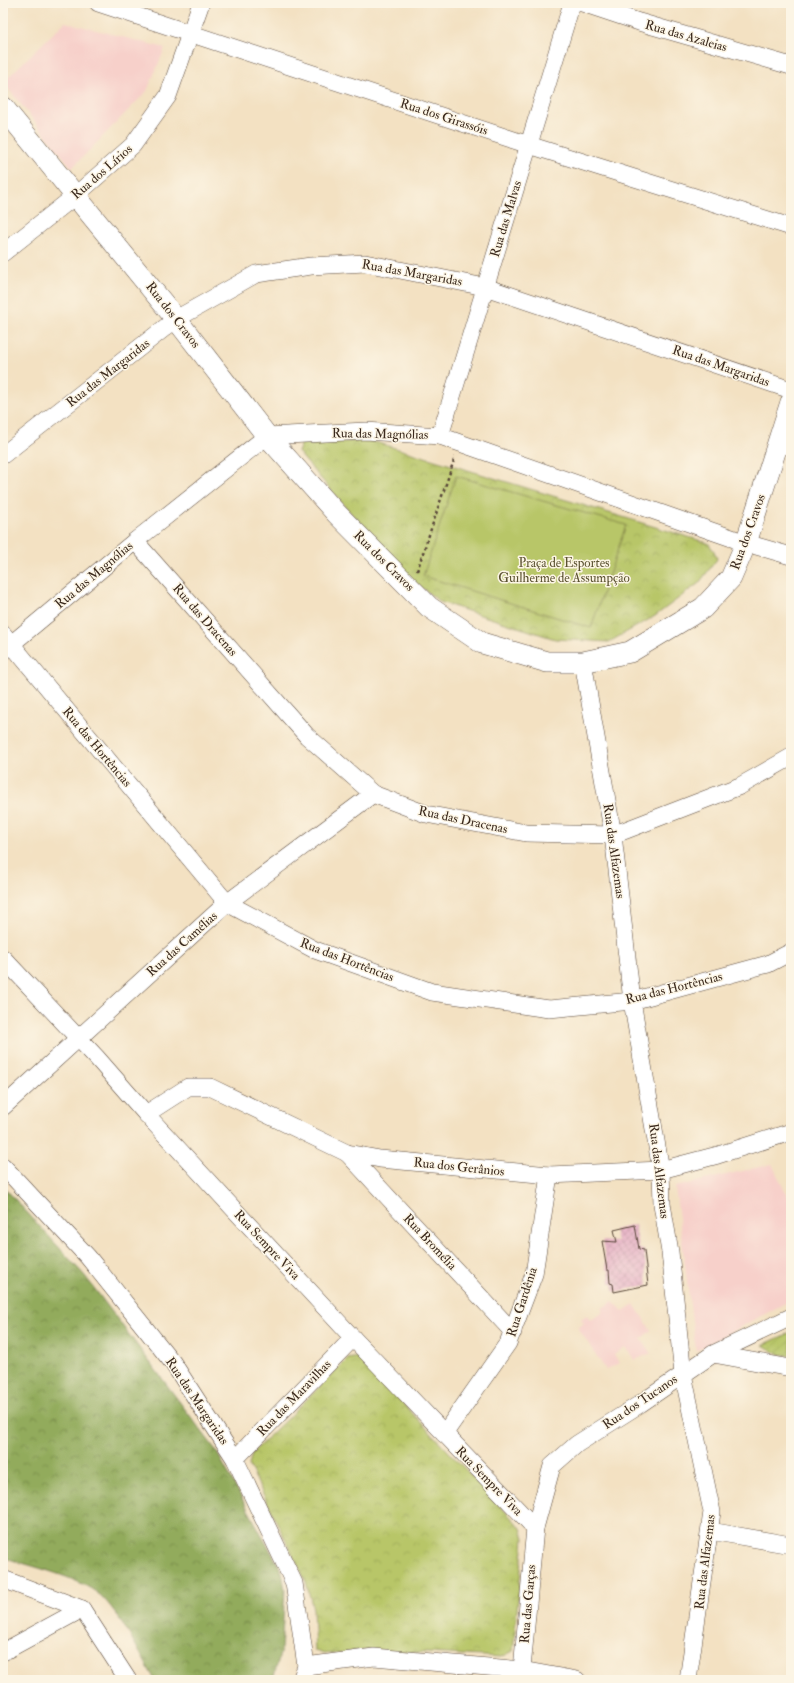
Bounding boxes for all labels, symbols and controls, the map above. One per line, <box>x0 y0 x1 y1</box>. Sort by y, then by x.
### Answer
street label: Rua das Azaleias <box>643 17 729 56</box>
street label: Rua dos Girassóis <box>398 95 490 139</box>
street label: Rua dos Lírios <box>68 141 136 203</box>
street label: Rua das Malvas <box>487 178 525 259</box>
street label: Rua das Margaridas <box>361 256 464 290</box>
street label: Rua dos Cravos <box>142 279 204 352</box>
street label: Rua das Margaridas <box>63 335 153 411</box>
street label: Rua das Margaridas <box>670 342 772 390</box>
street label: Rua das Magnólias <box>332 425 429 443</box>
street label: Rua dos Cravos <box>727 491 769 572</box>
street label: Rua dos Cravos <box>350 527 418 595</box>
street label: Rua das Magnólias <box>52 537 137 612</box>
park label: Praça de Esportes Guilherme de Assumpção <box>498 555 630 587</box>
street label: Rua das Dracenas <box>169 580 241 660</box>
street label: Rua das Hortências <box>59 704 135 791</box>
street label: Rua das Dracenas <box>417 803 510 837</box>
street label: Rua das Alfazemas <box>599 803 629 900</box>
street label: Rua das Camélias <box>143 908 221 980</box>
street label: Rua das Hortências <box>298 935 397 985</box>
street label: Rua das Hortências <box>624 968 725 1008</box>
street label: Rua das Alfazemas <box>645 1123 673 1220</box>
street label: Rua dos Gerânios <box>413 1154 506 1180</box>
street label: Rua Sempre Viva <box>230 1207 304 1284</box>
street label: Rua Bromélia <box>400 1211 461 1274</box>
street label: Rua Gardênia <box>503 1264 541 1339</box>
street label: Rua das Margaridas <box>162 1354 232 1448</box>
street label: Rua das Maravilhas <box>254 1356 335 1439</box>
street label: Rua dos Tucanos <box>600 1371 681 1433</box>
street label: Rua Sempre Viva <box>451 1443 526 1520</box>
street label: Rua das Alfazemas <box>691 1513 719 1610</box>
street label: Rua das Garças <box>517 1563 539 1644</box>

